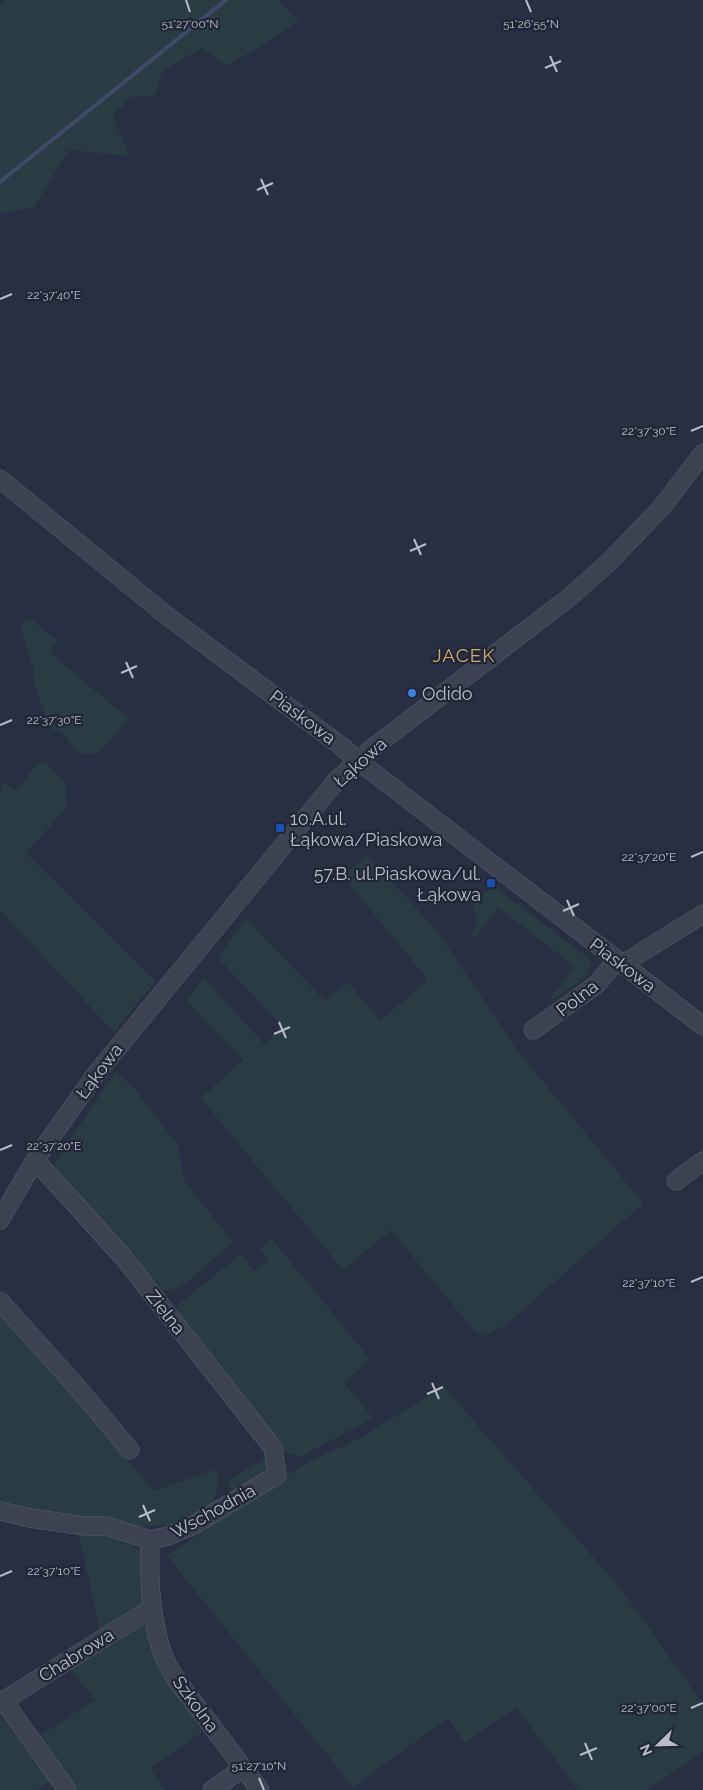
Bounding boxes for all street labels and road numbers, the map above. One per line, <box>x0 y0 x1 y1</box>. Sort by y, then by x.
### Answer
street label: Piaskowa <box>266 685 340 749</box>
street label: Łąkowa <box>329 733 391 791</box>
street label: Piaskowa <box>586 933 660 997</box>
street label: Polna <box>552 975 602 1021</box>
street label: Łąkowa <box>71 1039 127 1103</box>
street label: Zielna <box>142 1285 190 1339</box>
street label: Wschodnia <box>167 1479 259 1543</box>
street label: Chabrowa <box>35 1624 117 1686</box>
street label: Szkolna <box>168 1672 224 1736</box>

